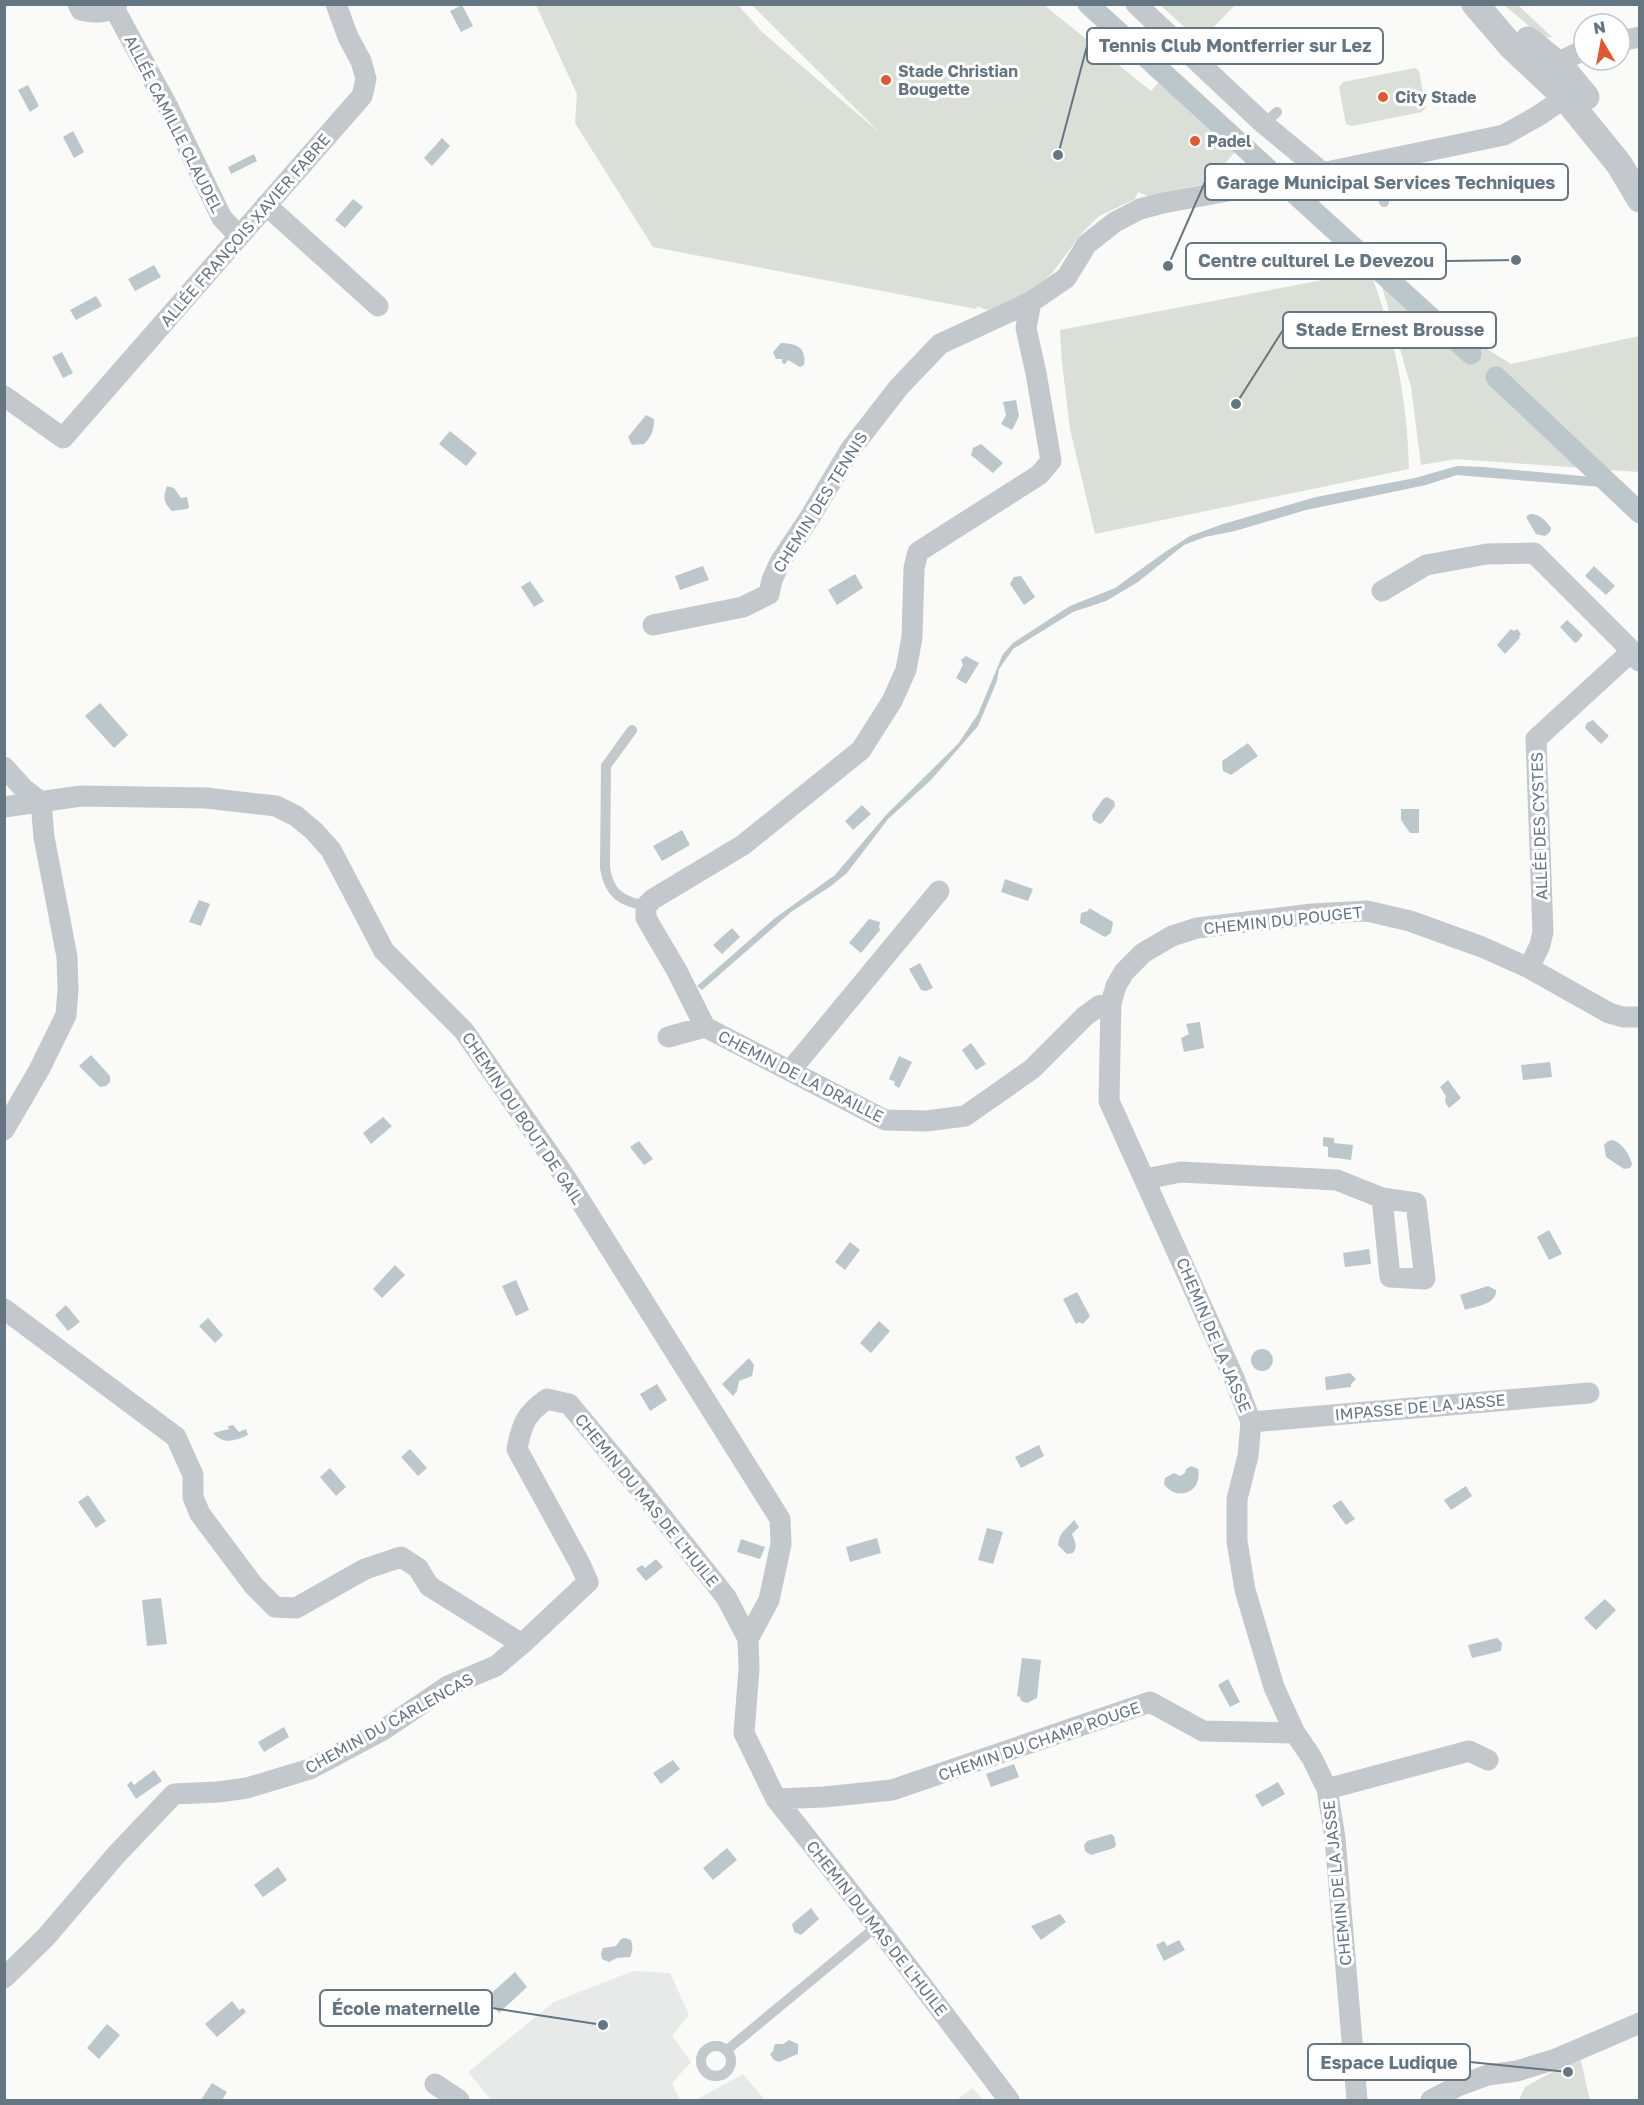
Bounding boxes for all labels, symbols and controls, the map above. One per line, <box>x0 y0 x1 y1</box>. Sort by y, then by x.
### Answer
north arrow <box>1572 12 1632 72</box>
text: N <box>1592 16 1607 38</box>
callout: Tennis Club Montferrier sur Lez <box>1087 28 1383 64</box>
street label: ALLÉE CAMILLE CLAUDEL <box>120 32 228 216</box>
text: Tennis Club Montferrier sur Lez <box>1099 34 1371 56</box>
place label: Stade Christian Bougette <box>898 61 1018 99</box>
marker: Stade Christian Bougette <box>879 73 893 87</box>
place label: City Stade <box>1395 87 1476 107</box>
marker: City Stade <box>1376 90 1390 104</box>
street label: ALLÉE FRANÇOIS XAVIER FABRE <box>156 130 334 330</box>
place label: Padel <box>1207 131 1252 151</box>
marker: Padel <box>1188 134 1202 148</box>
callout: Garage Municipal Services Techniques <box>1205 164 1568 200</box>
text: Garage Municipal Services Techniques <box>1217 171 1555 193</box>
callout: Centre culturel Le Devezou <box>1186 243 1446 279</box>
text: Centre culturel Le Devezou <box>1198 249 1434 271</box>
callout: Stade Ernest Brousse <box>1283 312 1496 348</box>
text: Stade Ernest Brousse <box>1296 318 1485 340</box>
street label: CHEMIN DES TENNIS <box>769 428 871 576</box>
street label: ALLÉE DES CYSTES <box>1526 752 1552 900</box>
street label: CHEMIN DU POUGET <box>1203 902 1364 938</box>
street label: CHEMIN DE LA DRAILLE <box>715 1026 887 1126</box>
street label: CHEMIN DU BOUT DE GAIL <box>458 1028 588 1208</box>
street label: CHEMIN DE LA JASSE <box>1172 1255 1256 1415</box>
street label: IMPASSE DE LA JASSE <box>1334 1390 1506 1424</box>
street label: CHEMIN DU MAS DE L'HUILE <box>571 1409 723 1591</box>
street label: CHEMIN DU CARLENCAS <box>301 1668 477 1778</box>
street label: CHEMIN DU CHAMP ROUGE <box>935 1697 1143 1785</box>
street label: CHEMIN DE LA JASSE <box>1318 1799 1356 1967</box>
street label: CHEMIN DU MAS DE L'HUILE <box>802 1836 952 2020</box>
callout: École maternelle <box>320 1990 492 2026</box>
text: École maternelle <box>332 1997 481 2019</box>
callout: Espace Ludique <box>1308 2044 1470 2080</box>
text: Espace Ludique <box>1320 2051 1458 2073</box>

